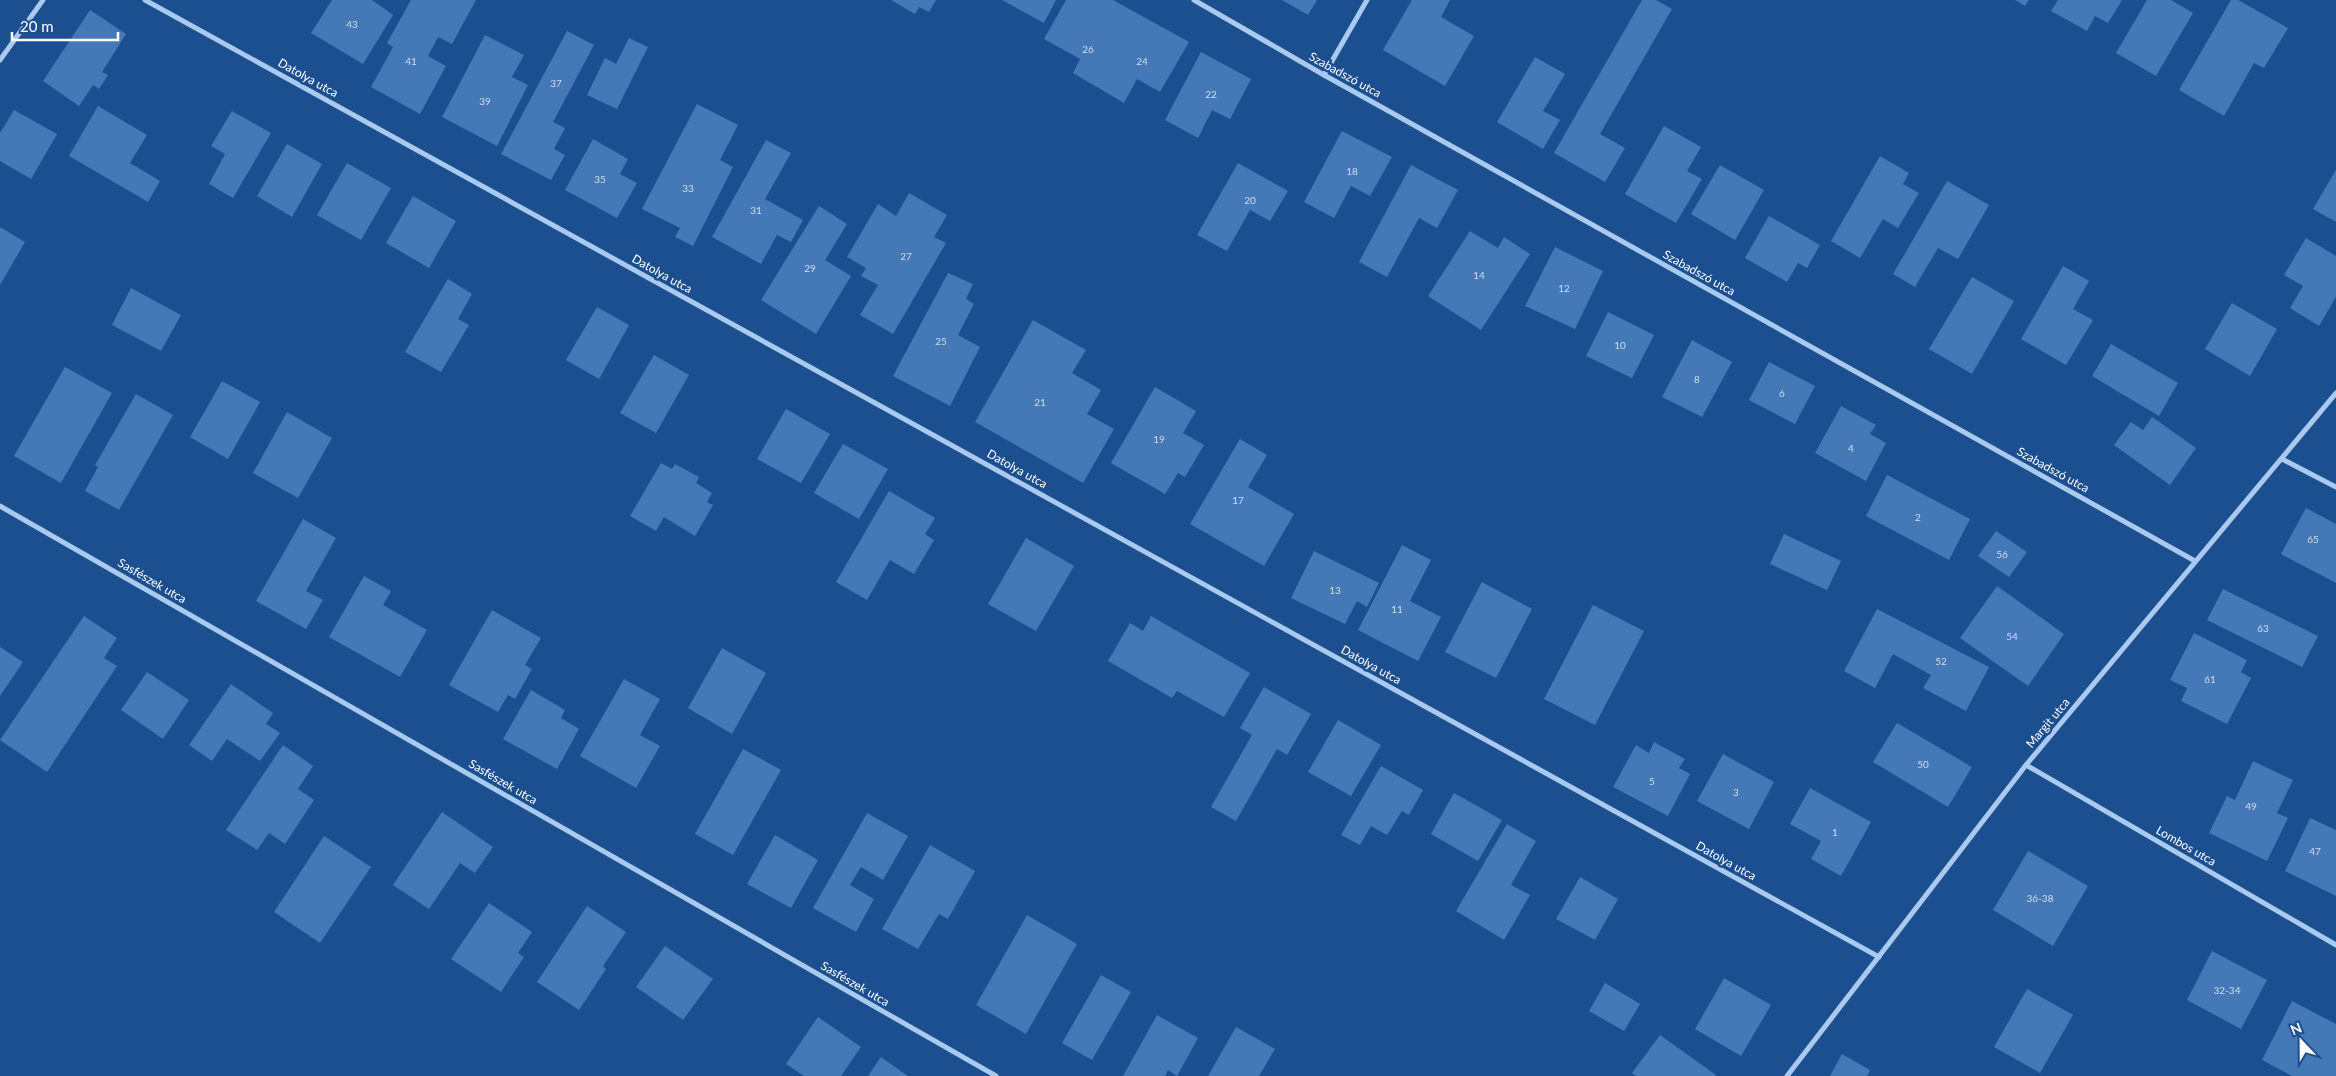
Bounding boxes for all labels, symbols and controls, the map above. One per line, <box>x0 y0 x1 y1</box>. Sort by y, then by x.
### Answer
scale bar <box>12 10 119 42</box>
text: 20 m <box>20 17 54 35</box>
house number: 43 <box>346 18 358 30</box>
house number: 26 <box>1082 43 1094 55</box>
street label: Szabadszó utca <box>1307 49 1384 101</box>
street label: Datolya utca <box>276 55 341 100</box>
house number: 41 <box>405 55 417 67</box>
house number: 24 <box>1136 55 1148 67</box>
house number: 37 <box>550 77 562 89</box>
house number: 22 <box>1205 88 1217 100</box>
house number: 39 <box>479 95 491 107</box>
house number: 18 <box>1346 165 1358 177</box>
house number: 35 <box>594 173 606 185</box>
house number: 33 <box>682 182 694 194</box>
house number: 20 <box>1244 194 1256 206</box>
house number: 31 <box>750 204 762 216</box>
street label: Szabadszó utca <box>1661 247 1738 299</box>
house number: 27 <box>900 250 912 262</box>
street label: Datolya utca <box>630 251 695 296</box>
house number: 29 <box>804 262 816 274</box>
house number: 14 <box>1473 269 1485 281</box>
house number: 12 <box>1558 282 1570 294</box>
house number: 25 <box>935 335 947 347</box>
house number: 10 <box>1614 339 1626 351</box>
house number: 8 <box>1694 373 1700 385</box>
house number: 6 <box>1779 387 1785 399</box>
house number: 21 <box>1034 396 1046 408</box>
house number: 19 <box>1153 433 1165 445</box>
house number: 4 <box>1848 442 1854 454</box>
street label: Szabadszó utca <box>2015 444 2092 496</box>
street label: Datolya utca <box>985 446 1050 491</box>
house number: 17 <box>1232 494 1244 506</box>
house number: 2 <box>1915 511 1921 523</box>
house number: 65 <box>2307 533 2319 545</box>
house number: 56 <box>1996 548 2008 560</box>
street label: Sasfészek utca <box>115 555 189 606</box>
house number: 13 <box>1329 584 1341 596</box>
house number: 11 <box>1391 603 1403 615</box>
house number: 63 <box>2257 622 2269 634</box>
house number: 54 <box>2006 630 2018 642</box>
street label: Datolya utca <box>1339 642 1404 687</box>
house number: 52 <box>1935 655 1947 667</box>
house number: 61 <box>2204 673 2216 685</box>
street label: Margit utca <box>2022 695 2073 751</box>
street label: Sasfészek utca <box>466 756 540 807</box>
house number: 50 <box>1917 758 1929 770</box>
house number: 5 <box>1649 775 1655 787</box>
house number: 3 <box>1733 786 1739 798</box>
house number: 49 <box>2245 800 2257 812</box>
street label: Lombos utca <box>2154 822 2219 869</box>
house number: 1 <box>1832 826 1838 838</box>
street label: Datolya utca <box>1694 838 1759 883</box>
house number: 47 <box>2309 845 2321 857</box>
house number: 36-38 <box>2027 892 2054 904</box>
street label: Sasfészek utca <box>818 958 892 1009</box>
house number: 32-34 <box>2214 984 2241 996</box>
north arrow <box>2276 1016 2326 1066</box>
text: N <box>2288 1019 2304 1038</box>

